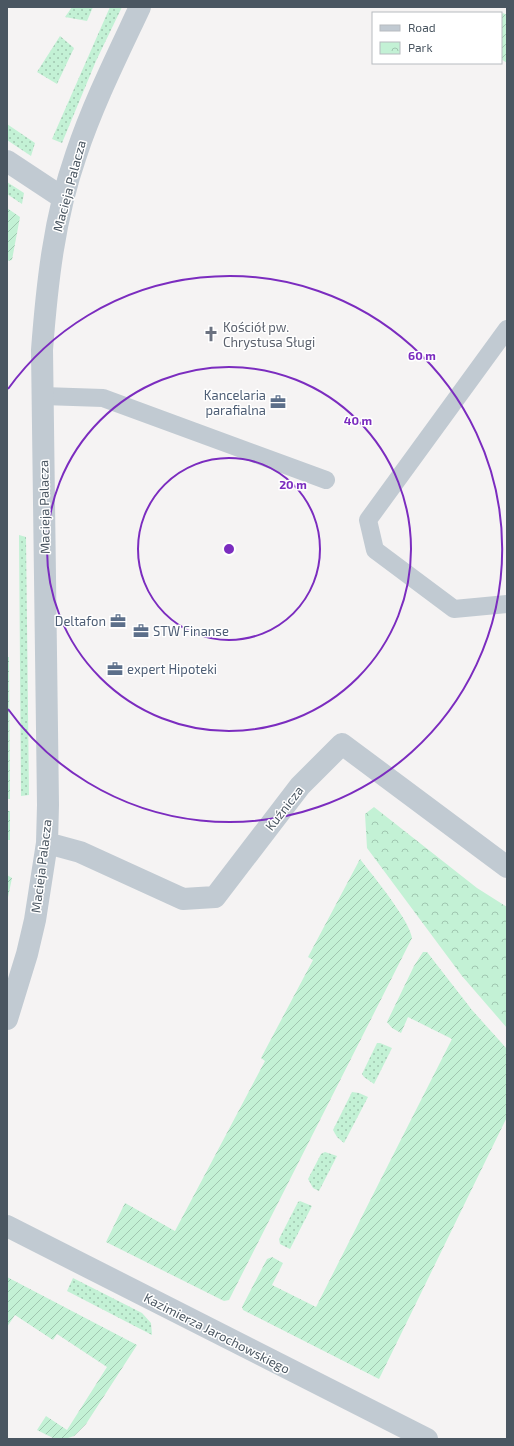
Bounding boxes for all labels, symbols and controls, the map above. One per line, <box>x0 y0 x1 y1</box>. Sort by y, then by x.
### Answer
legend <box>372 12 502 64</box>
text: Road <box>408 20 436 34</box>
text: Park <box>408 40 433 54</box>
street label: Macieja Palacza <box>49 138 89 234</box>
place label: Kościół pw. Chrystusa Sługi <box>223 319 315 350</box>
church icon: Kościół pw. Chrystusa Sługi <box>202 325 220 343</box>
text: 60 m <box>408 348 436 362</box>
place label: Kancelaria parafialna <box>204 387 266 418</box>
office icon: Kancelaria parafialna <box>269 393 287 411</box>
text: 40 m <box>344 413 372 427</box>
street label: Macieja Palacza <box>35 460 53 554</box>
text: 20 m <box>279 477 307 491</box>
centre of rings <box>222 542 236 556</box>
office icon: Deltafon <box>109 612 127 630</box>
place label: Deltafon <box>55 613 106 629</box>
office icon: STW Finanse <box>132 622 150 640</box>
place label: STW Finanse <box>153 623 229 639</box>
office icon: expert Hipoteki <box>106 660 124 678</box>
place label: expert Hipoteki <box>127 661 217 677</box>
street label: Kuźnicza <box>262 782 306 834</box>
street label: Macieja Palacza <box>27 818 55 914</box>
street label: Kazimierza Jarochowskiego <box>141 1289 293 1377</box>

